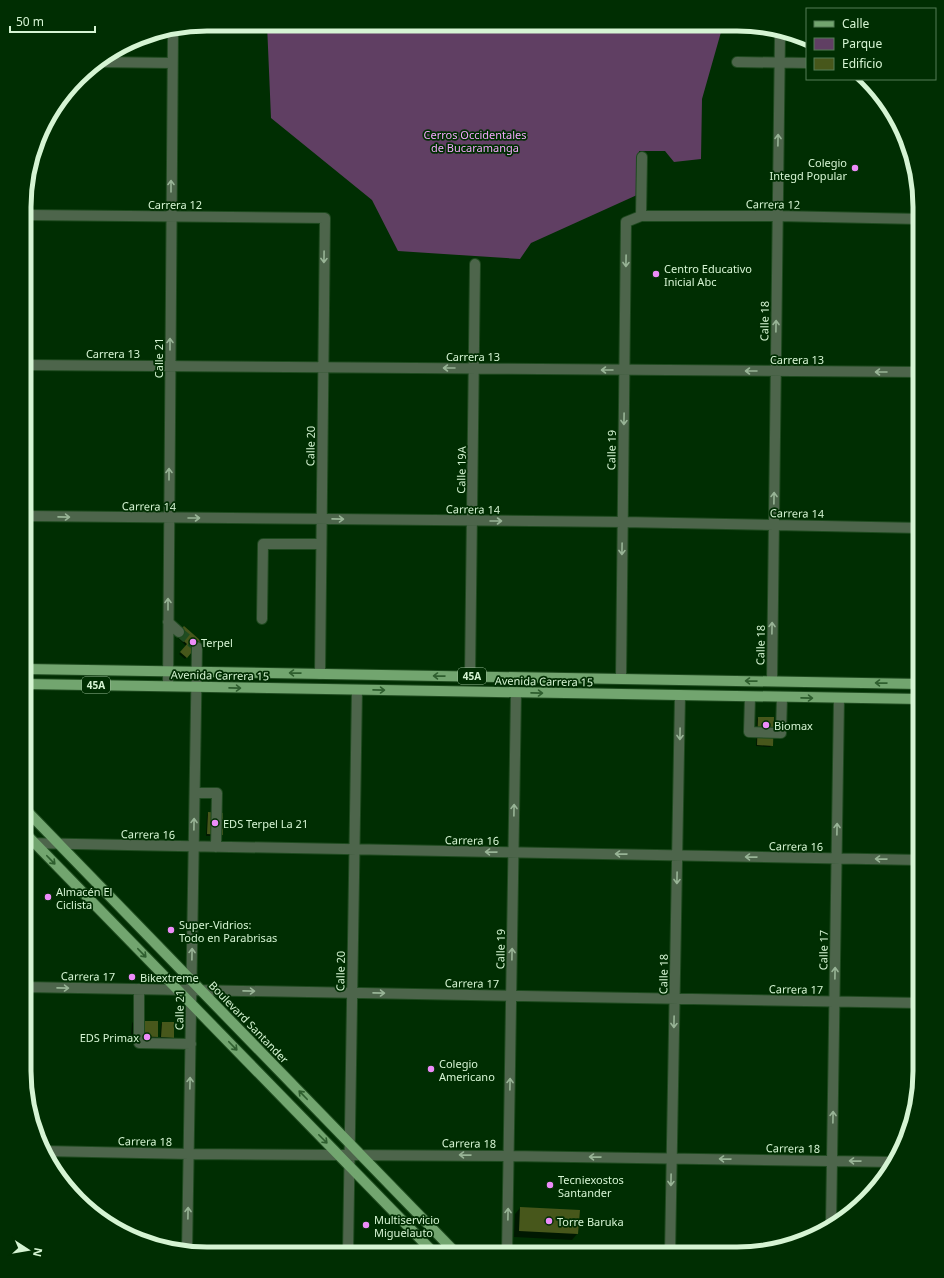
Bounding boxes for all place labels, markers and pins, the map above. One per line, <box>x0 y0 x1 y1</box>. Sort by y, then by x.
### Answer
place label: Colegio Integd Popular <box>769 155 847 183</box>
marker: Colegio Integd Popular <box>850 163 860 173</box>
place label: Centro Educativo Inicial Abc <box>664 261 752 289</box>
marker: Centro Educativo Inicial Abc <box>651 269 661 279</box>
place label: Terpel <box>201 635 233 650</box>
marker: Terpel <box>188 637 198 647</box>
place label: Biomax <box>774 718 813 733</box>
marker: Biomax <box>761 720 771 730</box>
place label: EDS Terpel La 21 <box>223 816 308 831</box>
marker: EDS Terpel La 21 <box>210 818 220 828</box>
place label: Almacén El Ciclista <box>56 884 112 912</box>
marker: Almacén El Ciclista <box>43 892 53 902</box>
place label: Super-Vidrios: Todo en Parabrisas <box>179 917 277 945</box>
marker: Super-Vidrios: Todo en Parabrisas <box>166 925 176 935</box>
place label: Bikextreme <box>140 970 199 985</box>
marker: Bikextreme <box>127 972 137 982</box>
place label: EDS Primax <box>80 1030 139 1045</box>
marker: EDS Primax <box>142 1032 152 1042</box>
place label: Colegio Americano <box>439 1056 495 1084</box>
marker: Colegio Americano <box>426 1064 436 1074</box>
place label: Tecniexostos Santander <box>558 1172 624 1200</box>
marker: Tecniexostos Santander <box>545 1180 555 1190</box>
place label: Multiservicio Miguelauto <box>374 1212 440 1240</box>
place label: Torre Baruka <box>557 1214 624 1229</box>
marker: Torre Baruka <box>544 1216 554 1226</box>
marker: Multiservicio Miguelauto <box>361 1220 371 1230</box>

